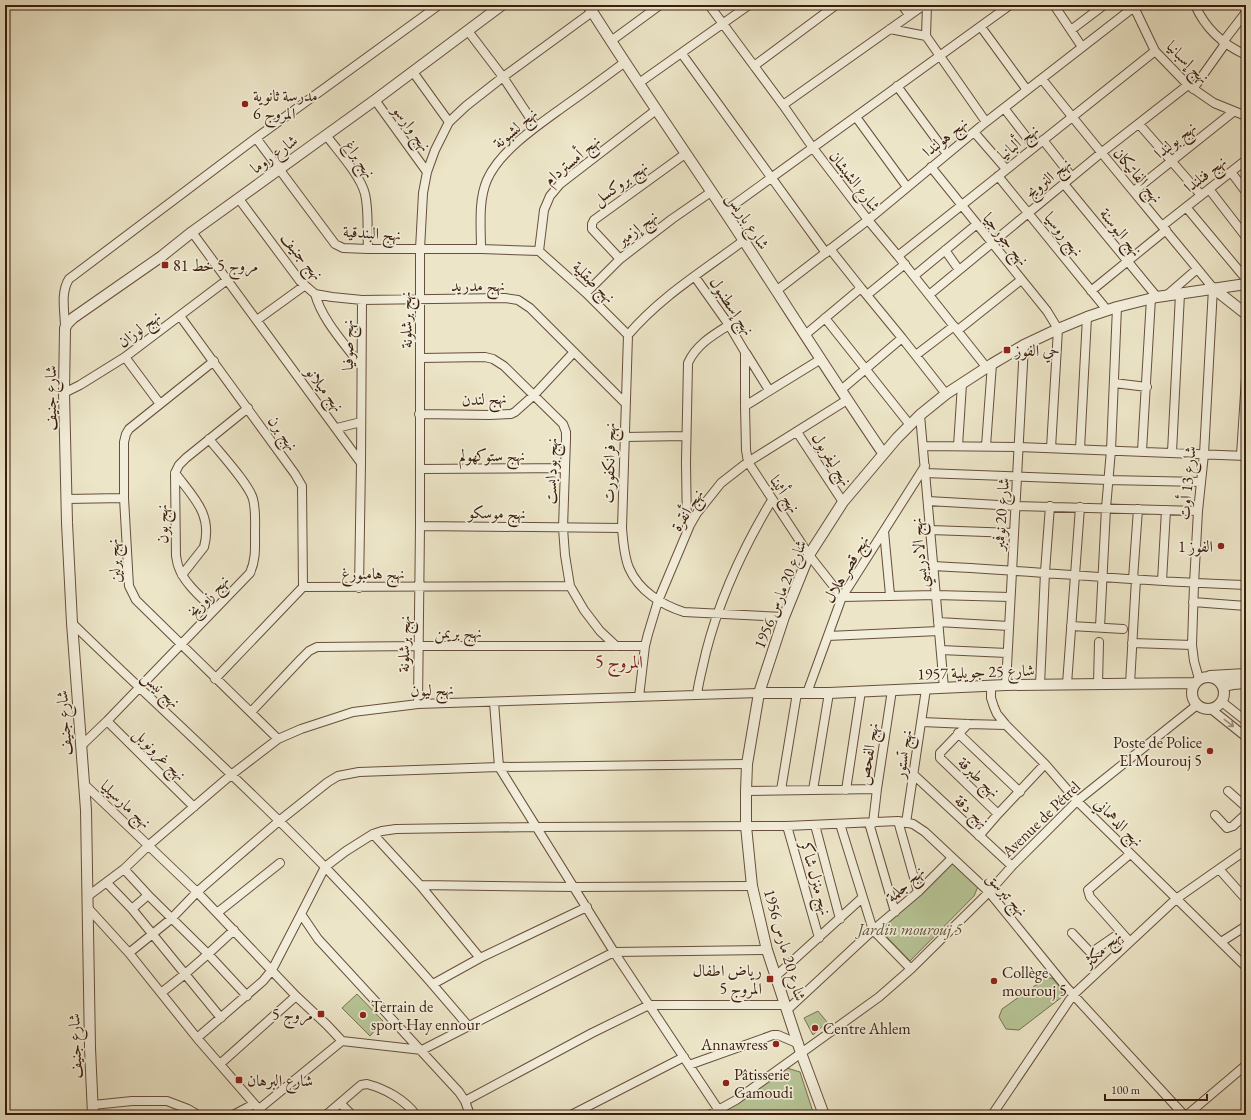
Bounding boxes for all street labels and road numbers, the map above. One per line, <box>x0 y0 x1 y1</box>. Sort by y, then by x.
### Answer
street label: نهج إسبانيا <box>1159 36 1214 91</box>
street label: نهج وارسو <box>384 99 436 158</box>
street label: نهج لشبونة <box>488 103 544 156</box>
street label: نهج هولندا <box>918 112 974 165</box>
street label: نهج بولندا <box>1150 117 1203 166</box>
street label: نهج ألبانيا <box>992 119 1045 168</box>
street label: نهج أمستردام <box>539 129 607 193</box>
street label: شارع روما <box>246 130 304 181</box>
street label: نهج براغ <box>336 136 380 184</box>
street label: نهج الفاتيكان <box>1106 143 1167 210</box>
street label: شارع الشيشان <box>822 146 885 218</box>
street label: نهج فنلندا <box>1179 151 1233 200</box>
street label: نهج النرويج <box>1021 153 1078 206</box>
street label: نهج بروكسل <box>588 156 654 213</box>
street label: شارع باريس <box>719 188 774 255</box>
street label: نهج البوسنة <box>1092 203 1147 263</box>
street label: نهج إزمير <box>610 206 664 255</box>
street label: نهج روسيا <box>1037 207 1088 263</box>
street label: نهج جورجيا <box>975 208 1034 272</box>
street label: نهج البندقية <box>342 220 402 249</box>
street label: نهج جنيف <box>273 228 328 287</box>
street label: نهج صقلية <box>565 256 620 311</box>
street label: نهج إسطنبول <box>701 273 759 342</box>
street label: نهج مدريد <box>451 275 505 300</box>
street label: نهج برشلونة <box>395 291 421 349</box>
street label: نهج لوزان <box>113 306 167 355</box>
street label: نهج صوفيا <box>337 320 362 370</box>
street label: نهج ميلانو <box>297 360 349 418</box>
street label: شارع جنيف <box>40 365 64 431</box>
street label: نهج لندن <box>461 387 507 415</box>
street label: نهج برن <box>260 411 303 457</box>
street label: نهج فرانكفورت <box>598 422 624 504</box>
street label: نهج ليفربول <box>804 428 857 492</box>
street label: نهج بودابست <box>540 437 566 505</box>
street label: نهج ستوكهولم <box>459 445 525 470</box>
street label: شارع 13 أوت <box>1172 445 1204 521</box>
street label: نهج أثينا <box>762 471 806 519</box>
street label: شارع 20 نوفمبر <box>988 477 1017 553</box>
street label: نهج أنقرة <box>665 484 712 537</box>
street label: نهج موسكو <box>466 502 526 528</box>
street label: نهج بون <box>151 504 177 544</box>
street label: نهج الادريسي <box>905 517 938 589</box>
street label: نهج قصر هلال <box>818 531 877 609</box>
street label: شارع 20 مارس 1956 <box>749 536 814 653</box>
street label: نهج برلين <box>102 538 130 584</box>
street label: نهج هامبورغ <box>341 563 405 588</box>
street label: نهج زوريخ <box>183 570 236 625</box>
street label: نهج برشلونة <box>393 615 419 673</box>
street label: نهج بريمن <box>434 622 482 647</box>
street label: شارع 25 جويلية 1957 <box>917 659 1035 688</box>
street label: نهج نيس <box>134 666 185 715</box>
street label: نهج ليون <box>410 679 454 705</box>
street label: شارع جنيف <box>51 689 80 756</box>
street label: نهج الفحص <box>853 721 887 787</box>
street label: نهج غرونوبل <box>126 723 191 788</box>
street label: نهج تستور <box>888 728 921 782</box>
street label: نهج طبرقة <box>951 752 1005 805</box>
street label: نهج مارسيليا <box>93 775 156 836</box>
street label: Avenue de Pétrel <box>997 776 1085 862</box>
street label: نهج دقة <box>947 790 994 835</box>
street label: نهج الدهماني <box>1087 793 1148 854</box>
street label: نهج منزل شاكر <box>791 837 837 919</box>
street label: نهج جلمة <box>881 861 931 910</box>
street label: نهج تبرسق <box>979 867 1032 923</box>
street label: شارع 20 مارس 1956 <box>756 887 811 1004</box>
street label: نهج مكثر <box>1076 926 1129 977</box>
street label: شارع جنيف <box>63 1013 90 1079</box>

